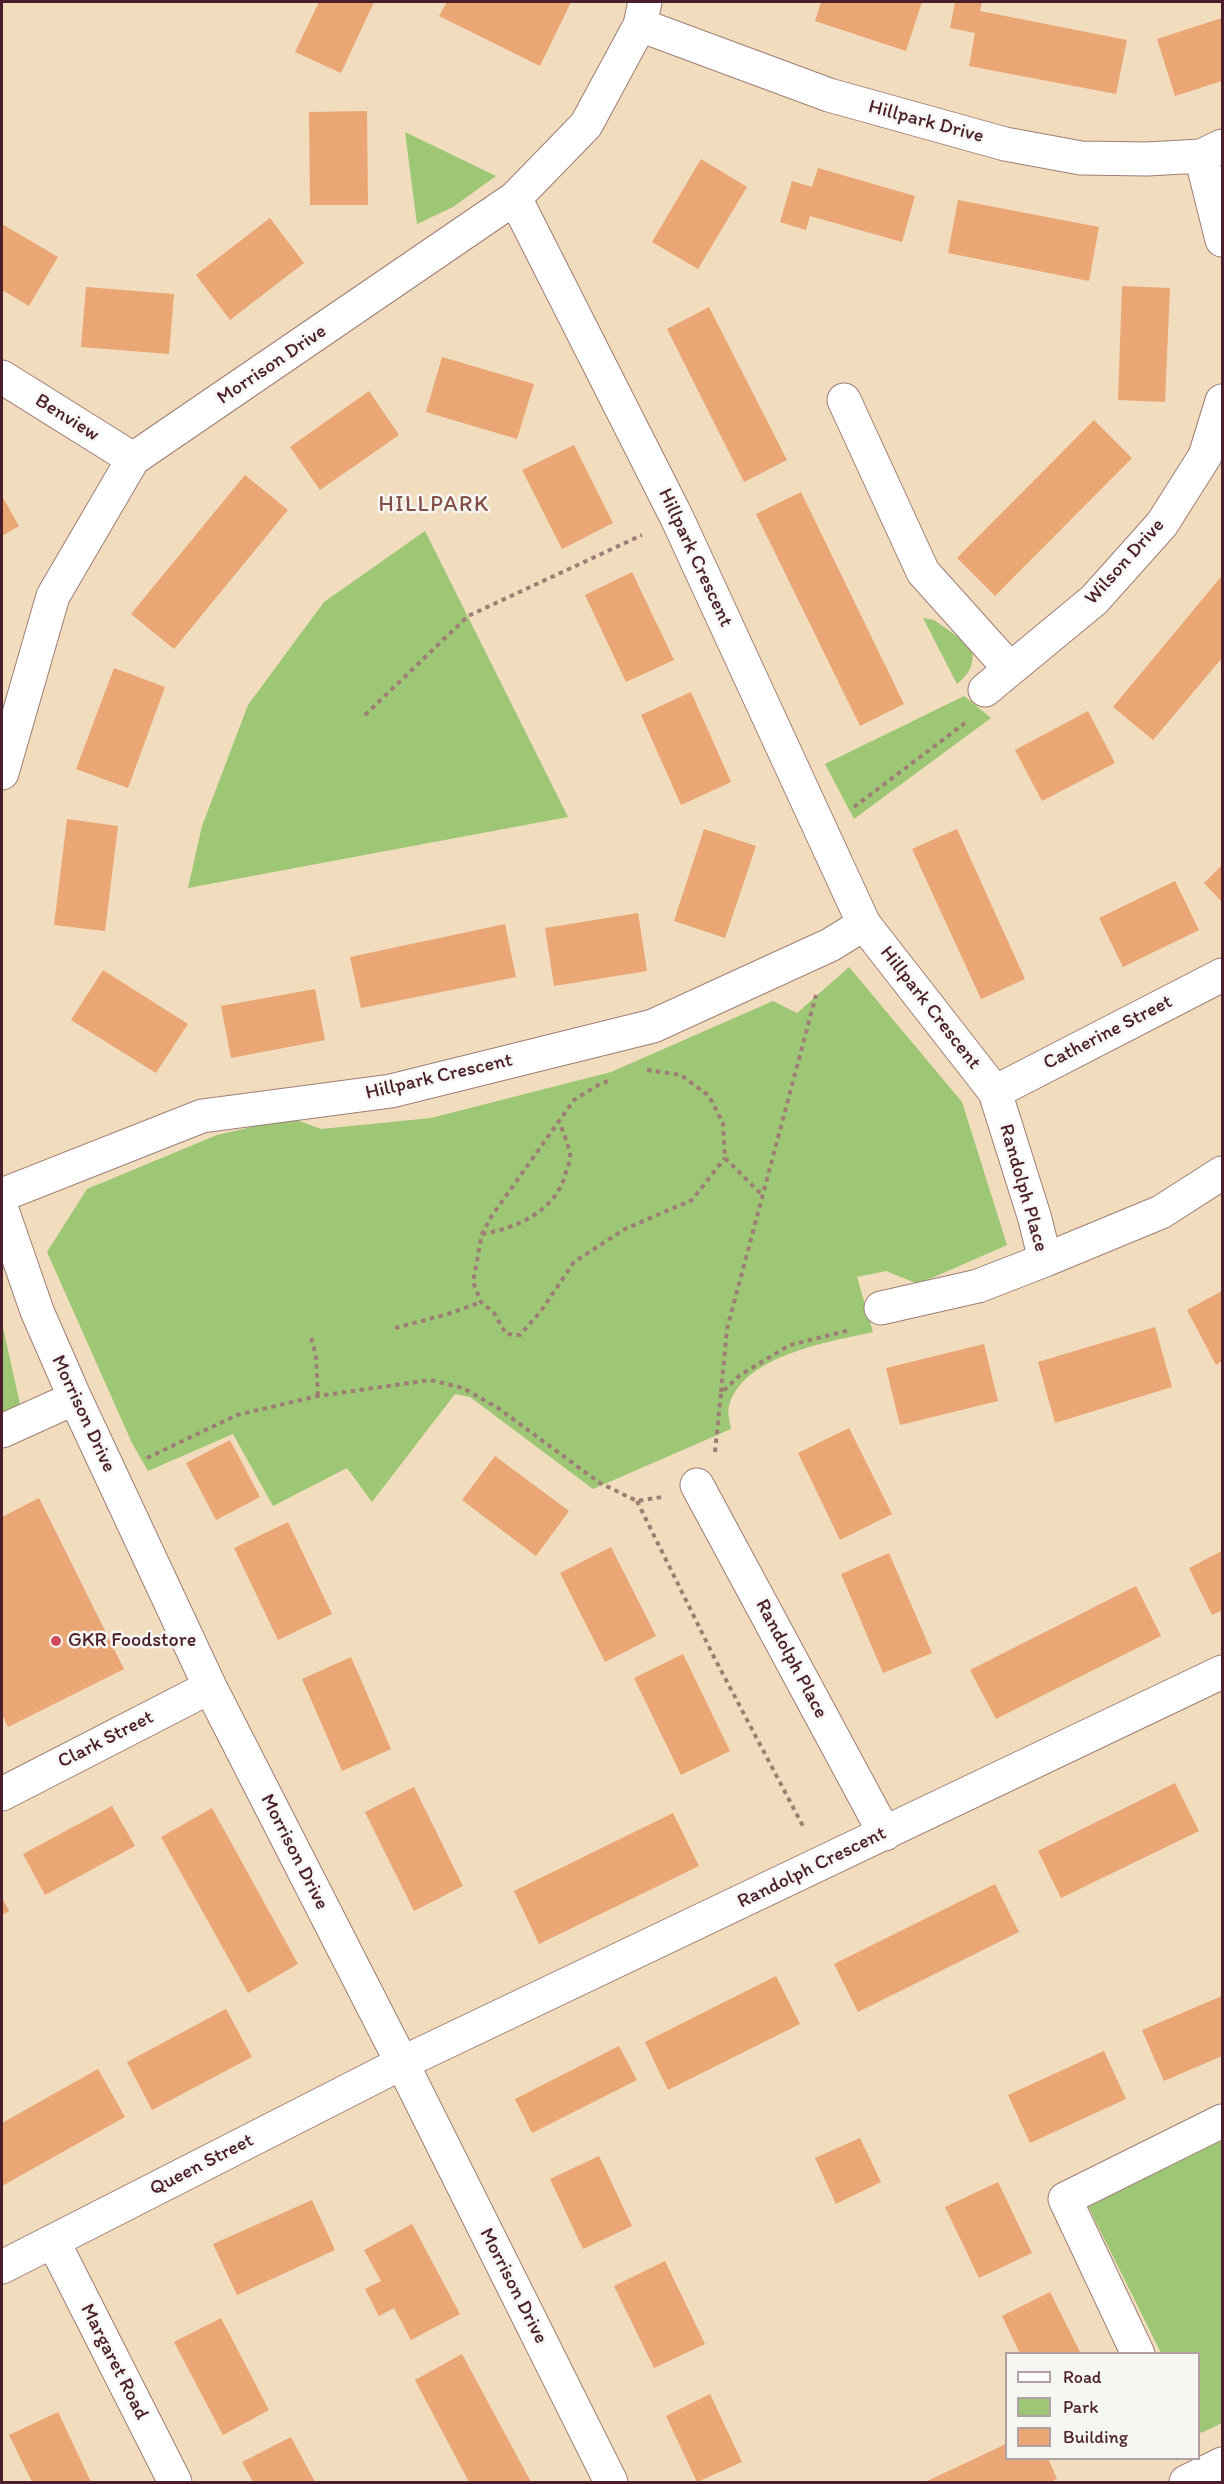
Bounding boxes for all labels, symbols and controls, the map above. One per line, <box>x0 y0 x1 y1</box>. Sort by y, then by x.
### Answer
street label: Hillpark Drive <box>866 95 986 149</box>
street label: Morrison Drive <box>213 320 331 410</box>
street label: Benview <box>30 389 104 447</box>
street label: Hillpark Crescent <box>652 485 738 631</box>
district label: HILLPARK <box>378 492 490 518</box>
street label: Wilson Drive <box>1080 514 1170 610</box>
street label: Hillpark Crescent <box>874 941 986 1075</box>
street label: Catherine Street <box>1039 990 1177 1076</box>
street label: Hillpark Crescent <box>363 1048 515 1106</box>
street label: Randolph Place <box>993 1121 1053 1255</box>
street label: Morrison Drive <box>45 1352 121 1476</box>
street label: Randolph Place <box>749 1595 833 1723</box>
place label: GKR Foodstore <box>68 1629 196 1653</box>
marker: GKR Foodstore <box>49 1634 63 1648</box>
street label: Clark Street <box>54 1706 158 1774</box>
street label: Morrison Drive <box>255 1790 333 1914</box>
street label: Randolph Crescent <box>734 1822 890 1914</box>
street label: Queen Street <box>146 2129 258 2201</box>
street label: Morrison Drive <box>474 2224 552 2348</box>
street label: Margaret Road <box>75 2300 153 2424</box>
legend <box>1005 2352 1200 2460</box>
text: Road <box>1063 2366 1102 2388</box>
text: Park <box>1063 2396 1098 2418</box>
text: Building <box>1063 2426 1128 2448</box>

